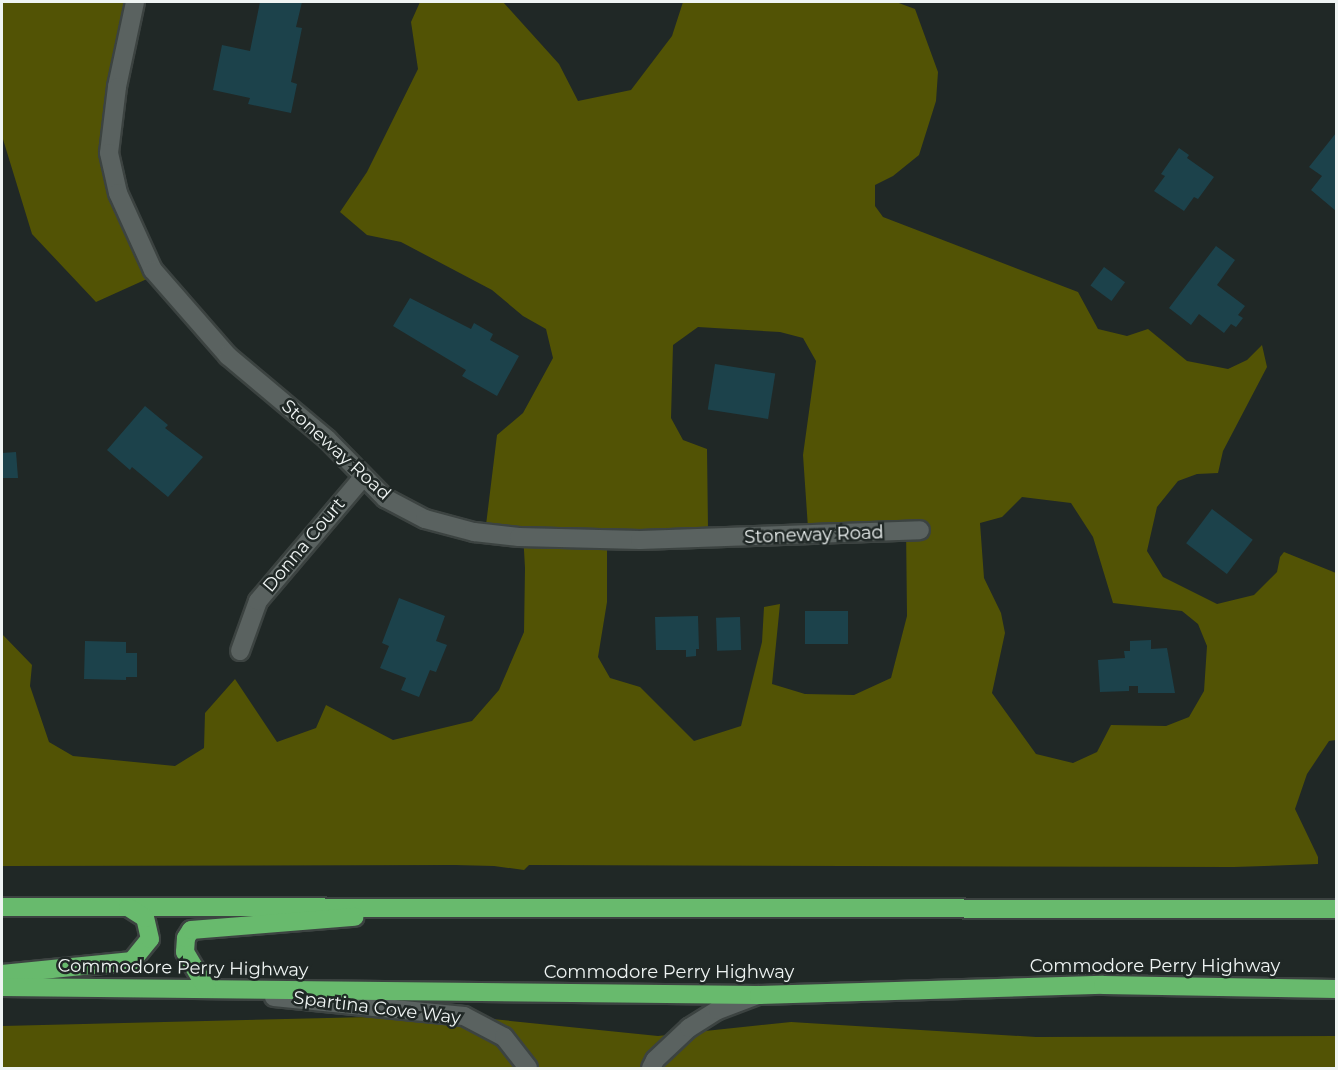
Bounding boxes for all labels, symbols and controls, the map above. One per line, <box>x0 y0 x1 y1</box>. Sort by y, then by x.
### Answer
street label: Stoneway Road <box>277 395 395 505</box>
street label: Donna Court <box>258 493 350 597</box>
street label: Stoneway Road <box>744 522 884 548</box>
street label: Commodore Perry Highway <box>57 955 309 981</box>
street label: Commodore Perry Highway <box>1030 955 1280 977</box>
street label: Commodore Perry Highway <box>544 961 794 983</box>
street label: Spartina Cove Way <box>292 987 462 1029</box>

